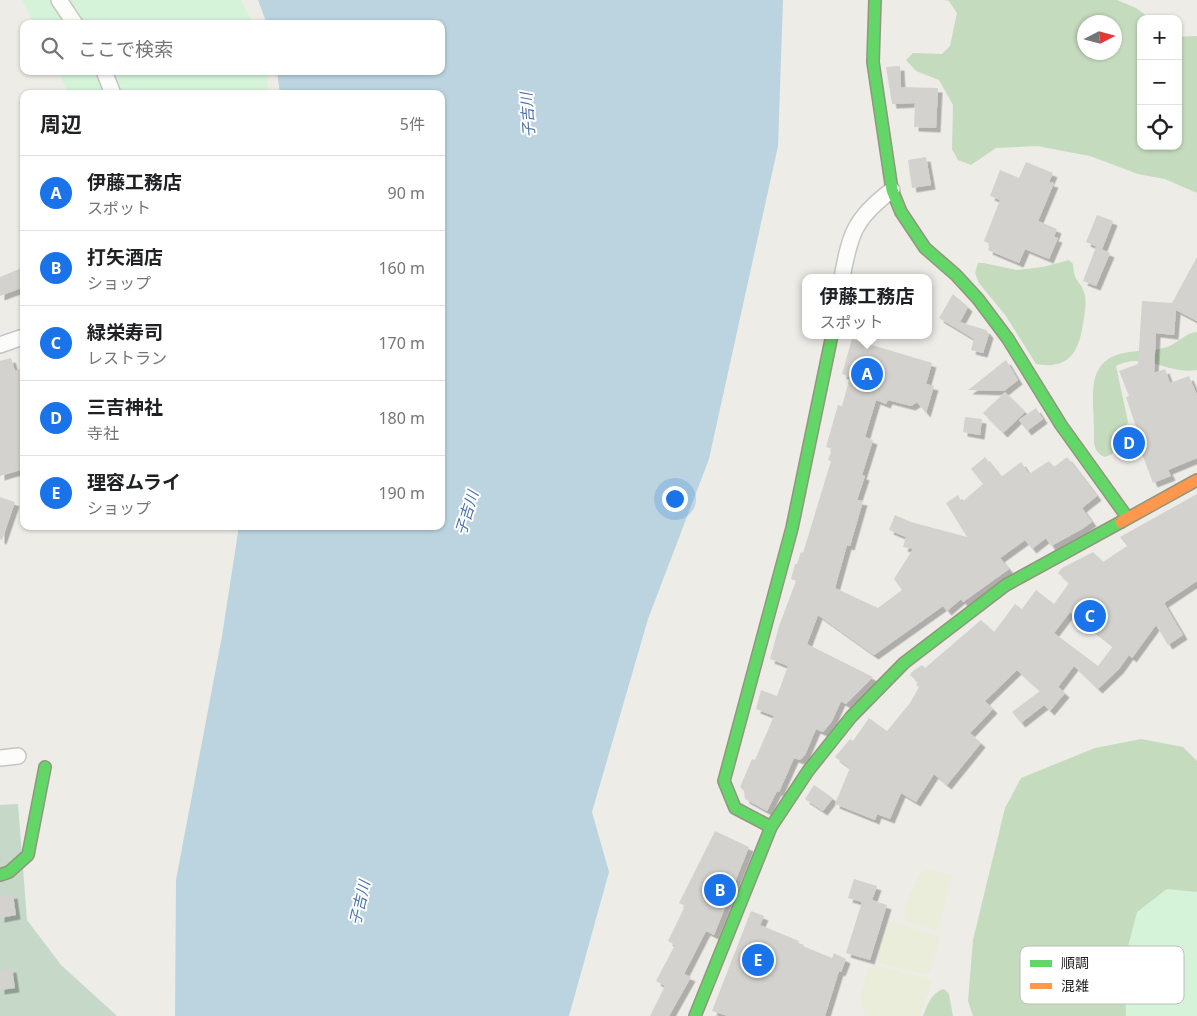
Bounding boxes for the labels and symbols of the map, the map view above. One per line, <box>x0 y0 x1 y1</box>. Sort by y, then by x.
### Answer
north arrow <box>1077 15 1122 60</box>
water label: 子吉川 <box>515 90 539 138</box>
pin: A <box>851 355 883 393</box>
pin: D <box>1113 424 1145 462</box>
water label: 子吉川 <box>450 486 483 537</box>
your location <box>662 486 688 512</box>
pin: C <box>1074 597 1106 635</box>
pin: B <box>704 871 736 909</box>
water label: 子吉川 <box>344 877 374 927</box>
pin: E <box>742 941 774 979</box>
legend <box>1020 946 1184 1004</box>
text: 順調 <box>1061 953 1089 972</box>
text: 混雑 <box>1061 976 1089 995</box>

